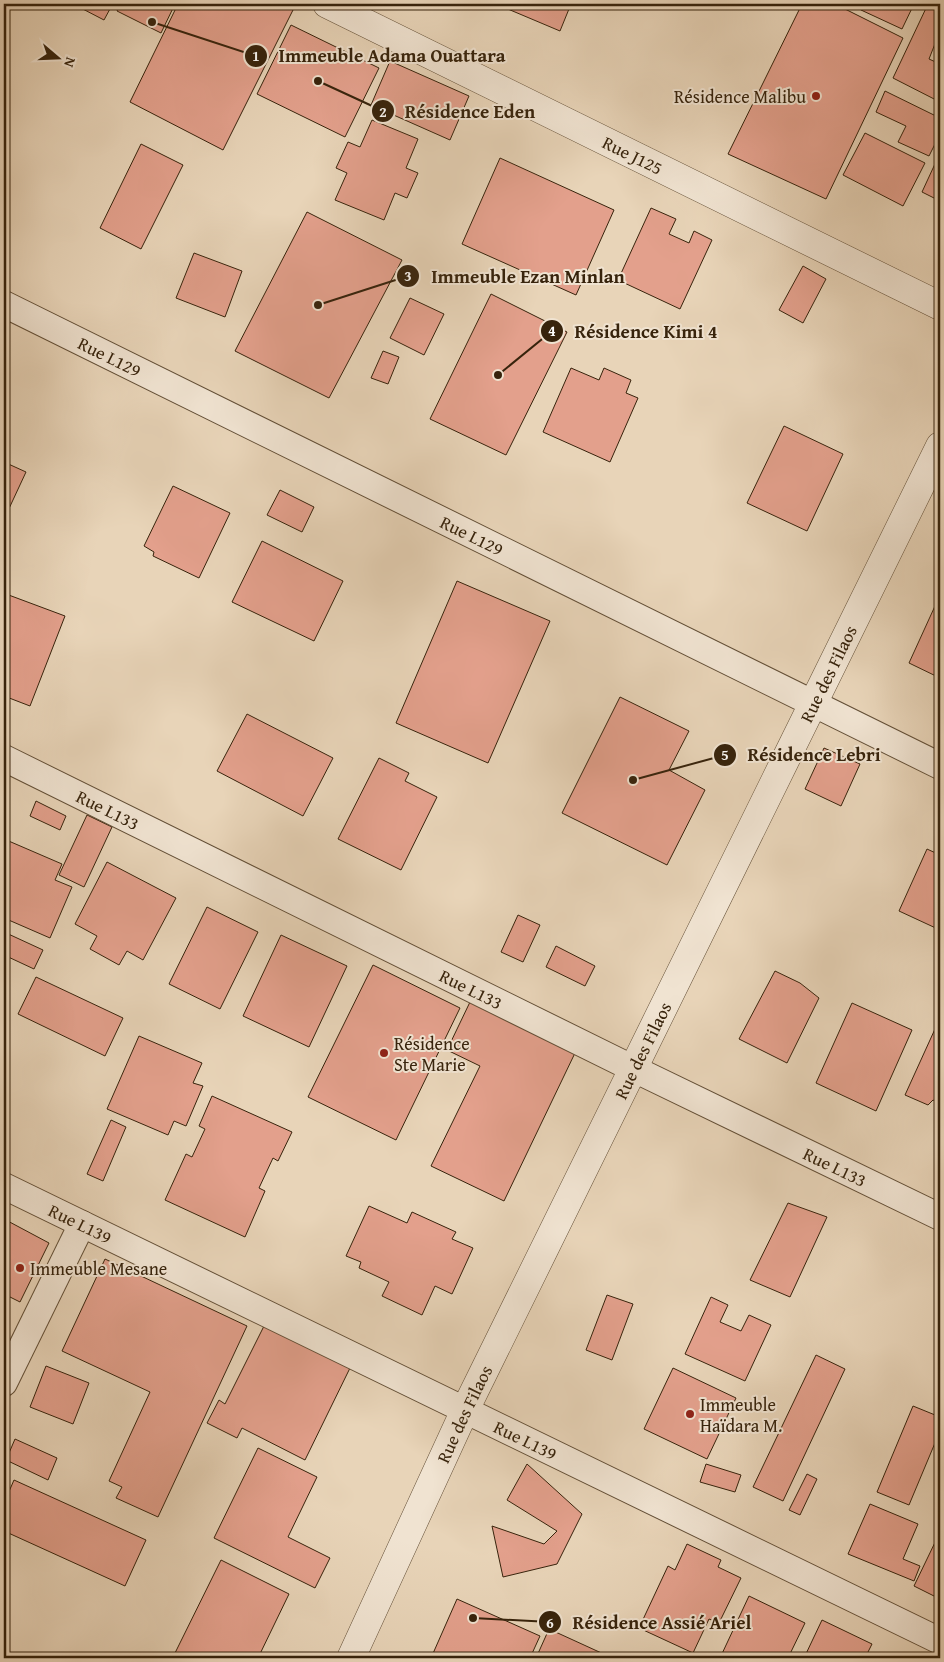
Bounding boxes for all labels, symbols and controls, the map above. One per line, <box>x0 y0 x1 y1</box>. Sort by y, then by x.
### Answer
north arrow <box>32 32 82 82</box>
callout: Immeuble Adama Ouattara <box>244 39 516 73</box>
text: Immeuble Adama Ouattara <box>279 41 506 69</box>
text: 1 <box>252 45 260 66</box>
text: N <box>59 55 81 71</box>
place label: Résidence Malibu <box>674 83 806 110</box>
marker: Résidence Malibu <box>810 90 822 102</box>
callout: Résidence Eden <box>370 94 546 128</box>
text: Résidence Eden <box>405 97 536 125</box>
text: 2 <box>379 101 387 122</box>
street label: Rue J125 <box>598 128 668 181</box>
callout: Immeuble Ezan Minlan <box>396 259 635 293</box>
text: Immeuble Ezan Minlan <box>431 262 626 290</box>
text: 3 <box>404 265 412 286</box>
callout: Résidence Kimi 4 <box>539 314 727 348</box>
text: Résidence Kimi 4 <box>574 317 718 345</box>
text: 4 <box>548 320 556 341</box>
street label: Rue L129 <box>74 329 146 383</box>
street label: Rue L129 <box>436 508 508 562</box>
street label: Rue des Filaos <box>792 620 863 727</box>
callout: Résidence Lebri <box>712 738 891 772</box>
text: Résidence Lebri <box>747 740 881 768</box>
text: 5 <box>721 744 729 765</box>
street label: Rue L133 <box>72 782 144 836</box>
street label: Rue L133 <box>435 962 507 1016</box>
street label: Rue des Filaos <box>607 997 678 1104</box>
place label: Résidence Ste Marie <box>394 1030 470 1078</box>
marker: Résidence Ste Marie <box>378 1047 390 1059</box>
street label: Rue L133 <box>799 1139 871 1193</box>
street label: Rue L139 <box>44 1196 117 1250</box>
place label: Immeuble Mesane <box>30 1255 167 1282</box>
marker: Immeuble Mesane <box>14 1262 26 1274</box>
street label: Rue des Filaos <box>429 1360 499 1467</box>
place label: Immeuble Haïdara M. <box>700 1391 782 1439</box>
marker: Immeuble Haïdara M. <box>684 1408 696 1420</box>
street label: Rue L139 <box>489 1413 562 1466</box>
callout: Résidence Assié Ariel <box>537 1605 761 1639</box>
text: Résidence Assié Ariel <box>573 1608 751 1636</box>
text: 6 <box>546 1612 554 1633</box>

